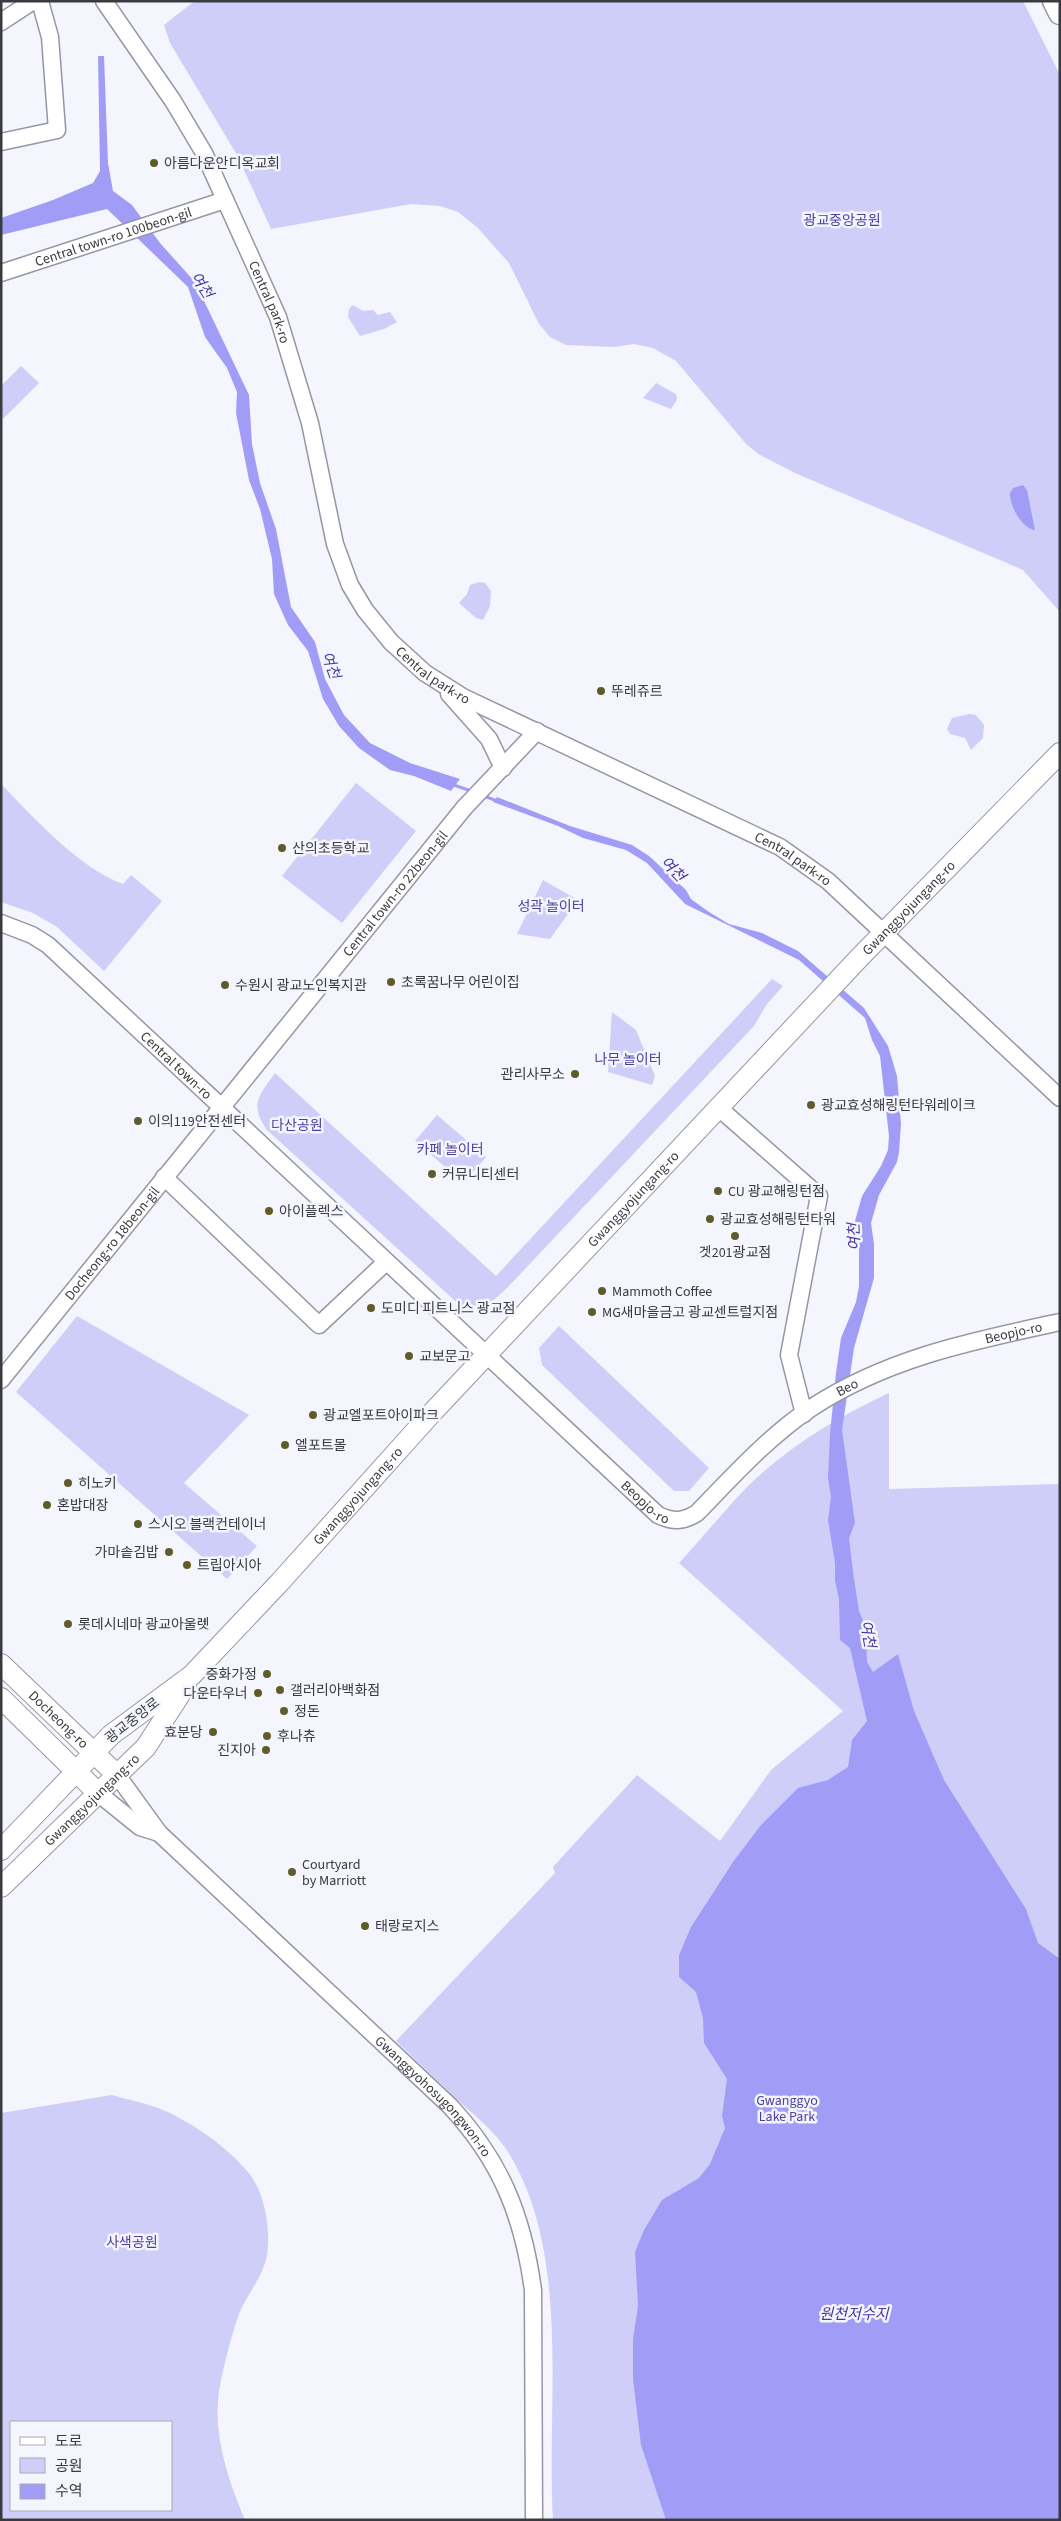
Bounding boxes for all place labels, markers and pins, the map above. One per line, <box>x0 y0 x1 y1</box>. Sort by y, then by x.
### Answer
place label: 아름다운안디옥교회 <box>164 154 280 174</box>
marker: 아름다운안디옥교회 <box>148 157 160 169</box>
place label: 뚜레쥬르 <box>611 682 663 702</box>
marker: 뚜레쥬르 <box>595 685 607 697</box>
place label: 산의초등학교 <box>292 839 369 859</box>
marker: 산의초등학교 <box>276 842 288 854</box>
place label: 초록꿈나무 어린이집 <box>401 973 520 993</box>
place label: 수원시 광교노인복지관 <box>235 976 367 996</box>
marker: 초록꿈나무 어린이집 <box>385 976 397 988</box>
marker: 수원시 광교노인복지관 <box>219 979 231 991</box>
place label: 관리사무소 <box>501 1065 565 1085</box>
marker: 관리사무소 <box>569 1068 581 1080</box>
place label: 광교효성해링턴타워레이크 <box>821 1096 976 1116</box>
marker: 광교효성해링턴타워레이크 <box>805 1099 817 1111</box>
place label: 이의119안전센터 <box>148 1112 246 1132</box>
marker: 이의119안전센터 <box>132 1115 144 1127</box>
place label: 커뮤니티센터 <box>442 1165 519 1185</box>
marker: 커뮤니티센터 <box>426 1168 438 1180</box>
place label: CU 광교해링턴점 <box>728 1182 825 1202</box>
marker: CU 광교해링턴점 <box>712 1185 724 1197</box>
place label: 아이플렉스 <box>279 1202 344 1222</box>
marker: 아이플렉스 <box>263 1205 275 1217</box>
place label: 광교효성해링턴타워 <box>720 1210 836 1230</box>
marker: 광교효성해링턴타워 <box>704 1213 716 1225</box>
marker: 겟201광교점 <box>729 1230 741 1242</box>
place label: 겟201광교점 <box>699 1243 771 1263</box>
place label: Mammoth Coffee <box>612 1282 712 1302</box>
marker: Mammoth Coffee <box>596 1285 608 1297</box>
place label: 도미디 피트니스 광교점 <box>381 1299 515 1319</box>
marker: 도미디 피트니스 광교점 <box>365 1302 377 1314</box>
place label: MG새마을금고 광교센트럴지점 <box>602 1303 778 1323</box>
marker: MG새마을금고 광교센트럴지점 <box>586 1306 598 1318</box>
place label: 교보문고 <box>419 1347 471 1367</box>
marker: 교보문고 <box>403 1350 415 1362</box>
place label: 광교엘포트아이파크 <box>323 1406 439 1426</box>
marker: 광교엘포트아이파크 <box>307 1409 319 1421</box>
place label: 엘포트몰 <box>295 1436 347 1456</box>
marker: 엘포트몰 <box>279 1439 291 1451</box>
place label: 히노키 <box>78 1474 117 1494</box>
marker: 히노키 <box>62 1477 74 1489</box>
place label: 혼밥대장 <box>57 1496 109 1516</box>
marker: 혼밥대장 <box>41 1499 53 1511</box>
place label: 스시오 블랙컨테이너 <box>148 1515 267 1535</box>
marker: 스시오 블랙컨테이너 <box>132 1518 144 1530</box>
place label: 가마솥김밥 <box>95 1543 159 1563</box>
marker: 가마솥김밥 <box>163 1546 175 1558</box>
place label: 트립아시아 <box>197 1556 262 1576</box>
marker: 트립아시아 <box>181 1559 193 1571</box>
place label: 롯데시네마 광교아울렛 <box>78 1615 210 1635</box>
marker: 롯데시네마 광교아울렛 <box>62 1618 74 1630</box>
place label: 중화가정 <box>205 1665 257 1685</box>
marker: 중화가정 <box>261 1668 273 1680</box>
place label: 갤러리아백화점 <box>290 1681 380 1701</box>
place label: 다운타우너 <box>184 1684 248 1704</box>
marker: 갤러리아백화점 <box>274 1684 286 1696</box>
marker: 다운타우너 <box>252 1687 264 1699</box>
place label: 정돈 <box>294 1702 320 1722</box>
marker: 정돈 <box>278 1705 290 1717</box>
place label: 효분당 <box>164 1723 203 1743</box>
marker: 효분당 <box>207 1726 219 1738</box>
place label: 후나츄 <box>277 1727 316 1747</box>
marker: 후나츄 <box>261 1730 273 1742</box>
place label: 진지아 <box>217 1741 256 1761</box>
marker: 진지아 <box>260 1744 272 1756</box>
place label: Courtyard by Marriott <box>302 1855 366 1891</box>
marker: Courtyard by Marriott <box>286 1866 298 1878</box>
place label: 태랑로지스 <box>375 1917 440 1937</box>
marker: 태랑로지스 <box>359 1920 371 1932</box>

